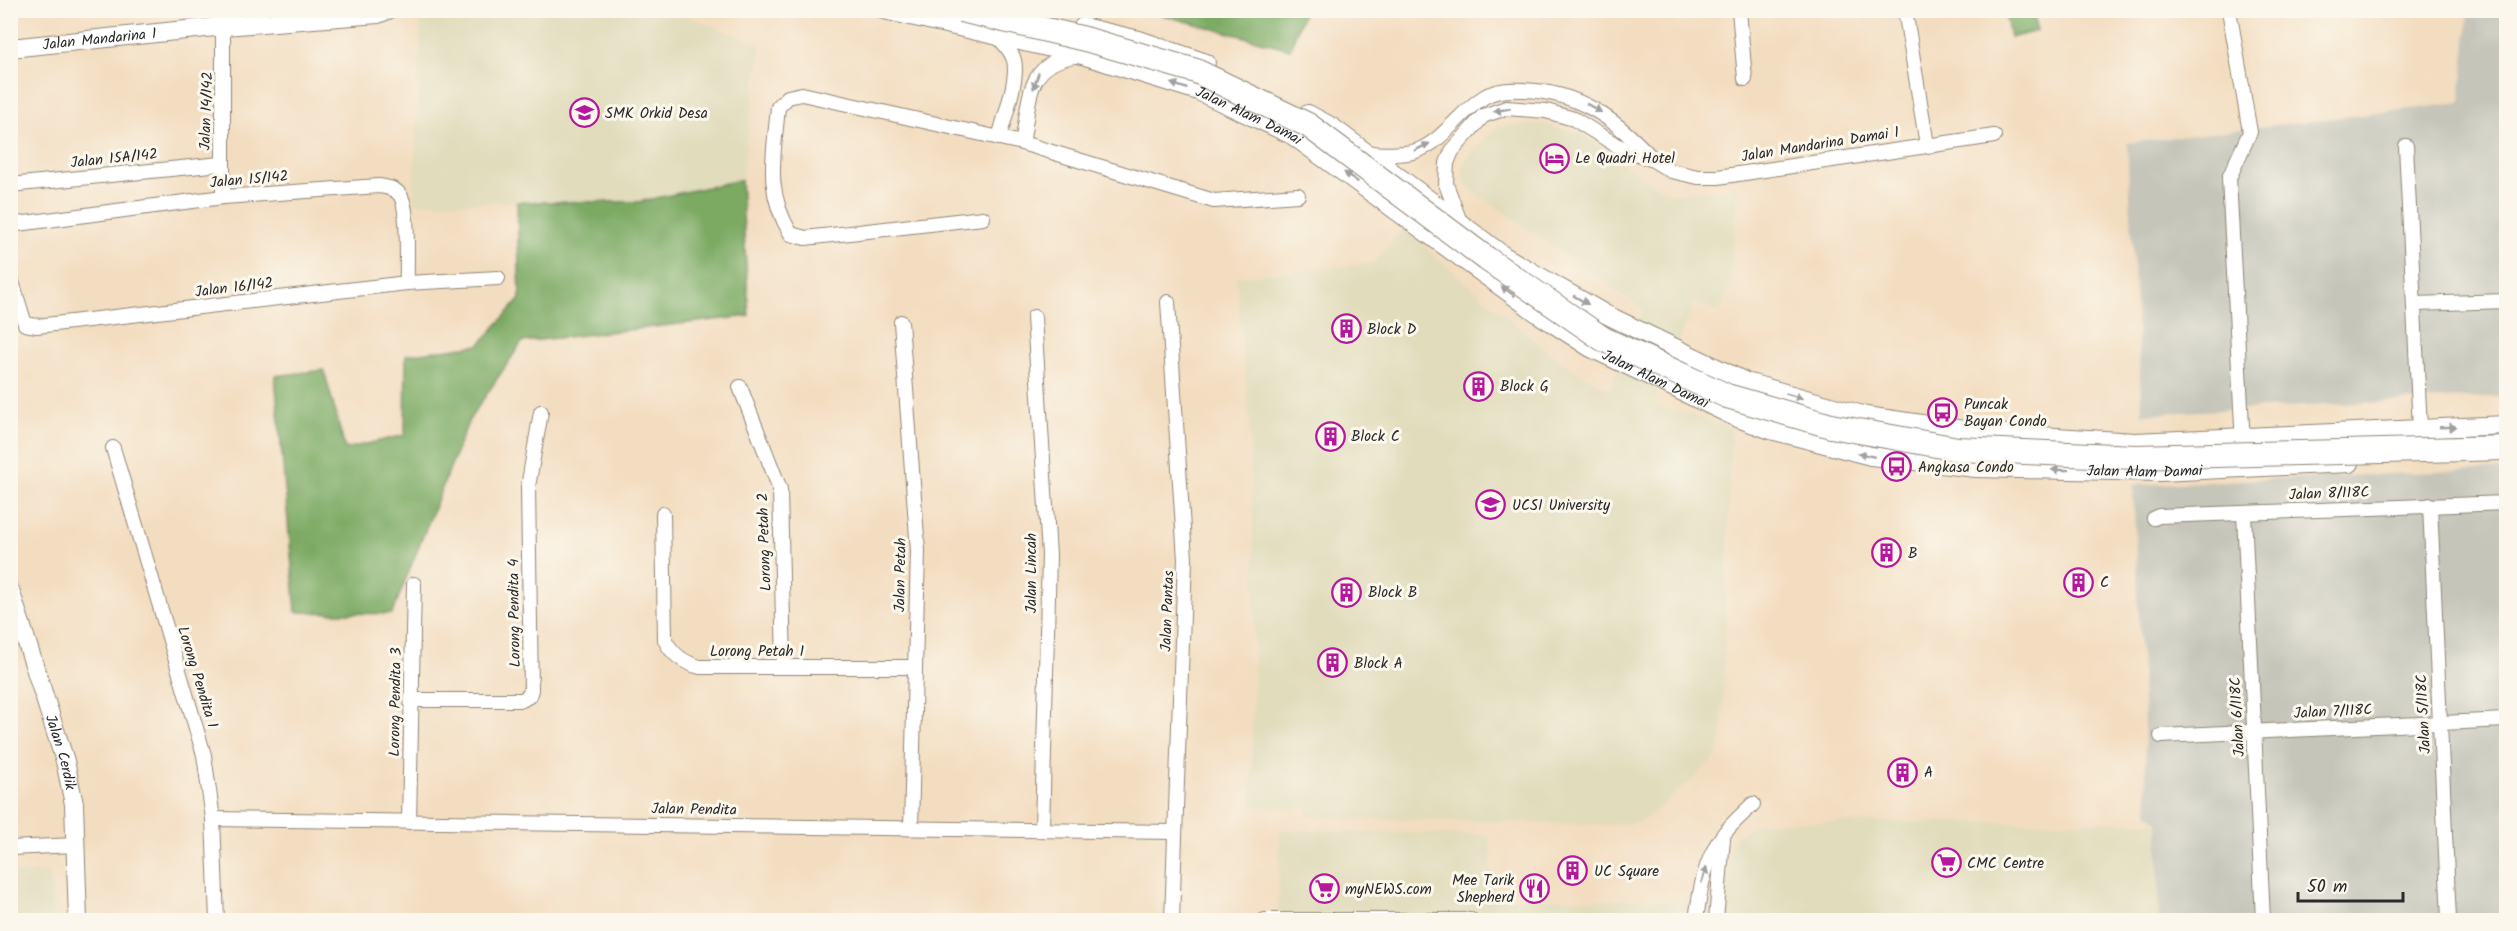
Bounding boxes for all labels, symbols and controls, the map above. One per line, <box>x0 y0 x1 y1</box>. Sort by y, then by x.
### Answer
street label: Jalan Mandarina 1 <box>41 22 158 58</box>
street label: Jalan 14/142 <box>194 71 220 151</box>
one-way arrow <box>1030 73 1040 91</box>
one-way arrow <box>1170 80 1188 90</box>
street label: Jalan Alam Damai <box>1191 80 1308 153</box>
school or university icon: SMK Orkid Desa <box>568 97 600 129</box>
place label: SMK Orkid Desa <box>605 102 708 126</box>
one-way arrow <box>1586 103 1602 114</box>
one-way arrow <box>1492 106 1511 115</box>
street label: Jalan Mandarina Damai 1 <box>1739 121 1901 169</box>
street label: Jalan 15A/142 <box>69 142 159 176</box>
hotel icon: Le Quadri Hotel <box>1538 142 1570 174</box>
one-way arrow <box>1414 143 1431 152</box>
place label: Le Quadri Hotel <box>1575 147 1675 171</box>
street label: Jalan 15/142 <box>209 165 289 195</box>
one-way arrow <box>1343 171 1359 183</box>
street label: Jalan 16/142 <box>194 271 275 305</box>
one-way arrow <box>1501 285 1517 297</box>
one-way arrow <box>1573 294 1589 305</box>
building icon: Block D <box>1330 313 1362 345</box>
place label: Block D <box>1367 318 1417 342</box>
street label: Jalan Alam Damai <box>1598 344 1714 416</box>
building icon: Block G <box>1463 370 1495 402</box>
place label: Block G <box>1500 375 1549 399</box>
one-way arrow <box>1785 392 1803 401</box>
place label: Puncak Bayan Condo <box>1964 393 2047 434</box>
bus stop icon: Puncak Bayan Condo <box>1927 397 1959 429</box>
building icon: Block C <box>1314 420 1346 452</box>
one-way arrow <box>2439 423 2458 432</box>
place label: Block C <box>1351 425 1400 449</box>
one-way arrow <box>1856 450 1875 459</box>
bus stop icon: Angkasa Condo <box>1881 451 1913 483</box>
place label: Angkasa Condo <box>1918 456 2014 480</box>
street label: Jalan Alam Damai <box>2086 459 2204 485</box>
one-way arrow <box>2050 465 2069 475</box>
street label: Jalan 8/118C <box>2288 481 2370 507</box>
school or university icon: UCSI University <box>1475 489 1507 521</box>
street label: Lorong Petah 2 <box>751 492 779 592</box>
place label: UCSI University <box>1512 494 1611 518</box>
street label: Jalan Lincah <box>1020 533 1044 613</box>
building icon: B <box>1871 537 1903 569</box>
street label: Jalan Petah <box>888 538 914 613</box>
place label: B <box>1908 542 1918 566</box>
street label: Lorong Pendita 4 <box>502 558 528 668</box>
building icon: C <box>2063 566 2095 598</box>
street label: Jalan Pantas <box>1155 569 1181 652</box>
place label: C <box>2100 571 2109 595</box>
building icon: Block B <box>1331 576 1363 608</box>
place label: Block B <box>1368 581 1417 605</box>
street label: Lorong Pendita 1 <box>170 623 224 731</box>
street label: Lorong Petah 1 <box>710 640 804 664</box>
street label: Lorong Pendita 3 <box>383 647 409 757</box>
building icon: Block A <box>1317 647 1349 679</box>
place label: Block A <box>1354 652 1403 676</box>
street label: Jalan 5/118C <box>2410 674 2438 754</box>
street label: Jalan 6/118C <box>2224 676 2252 757</box>
street label: Jalan 7/118C <box>2293 698 2373 726</box>
street label: Jalan Cerdik <box>38 711 82 793</box>
building icon: A <box>1887 756 1919 788</box>
place label: A <box>1924 761 1933 785</box>
street label: Jalan Pendita <box>651 797 737 823</box>
supermarket icon: CMC Centre <box>1930 847 1962 879</box>
place label: CMC Centre <box>1967 852 2044 876</box>
building icon: UC Square <box>1557 855 1589 887</box>
place label: UC Square <box>1594 860 1659 884</box>
scale bar <box>2298 865 2403 903</box>
one-way arrow <box>1699 866 1709 884</box>
place label: Mee Tarik Shepherd <box>1452 869 1515 910</box>
supermarket icon: myNEWS.com <box>1308 873 1340 905</box>
restaurant icon: Mee Tarik Shepherd <box>1519 873 1551 905</box>
text: 50 m <box>2307 873 2347 902</box>
place label: myNEWS.com <box>1345 878 1432 902</box>

